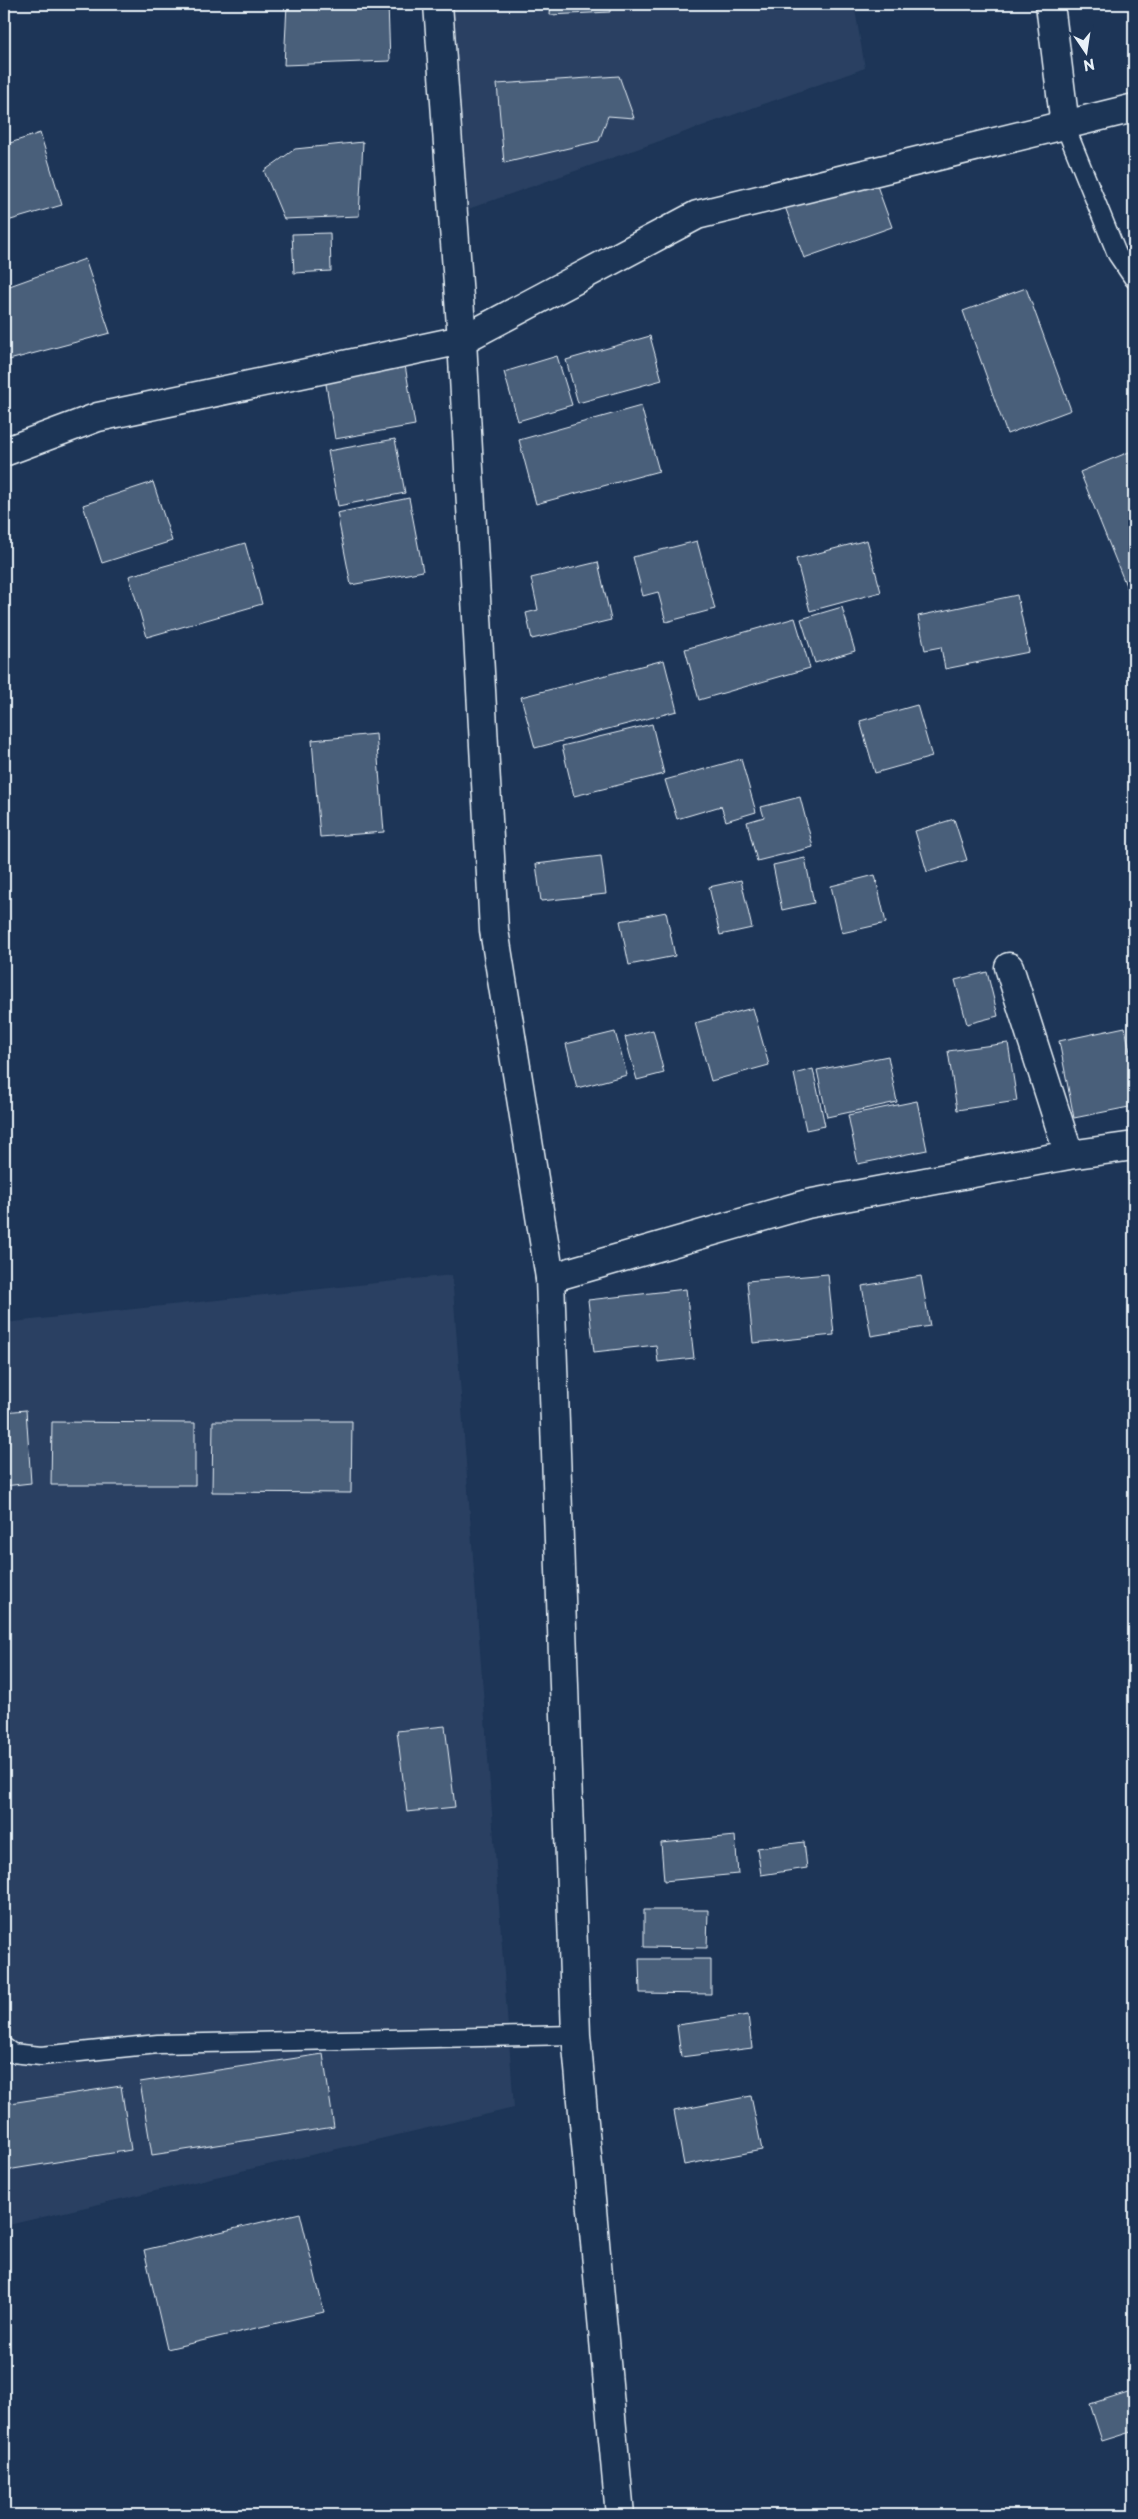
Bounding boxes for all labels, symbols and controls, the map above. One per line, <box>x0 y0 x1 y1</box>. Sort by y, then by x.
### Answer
north arrow <box>1060 28 1110 78</box>
text: N <box>1081 54 1097 77</box>

